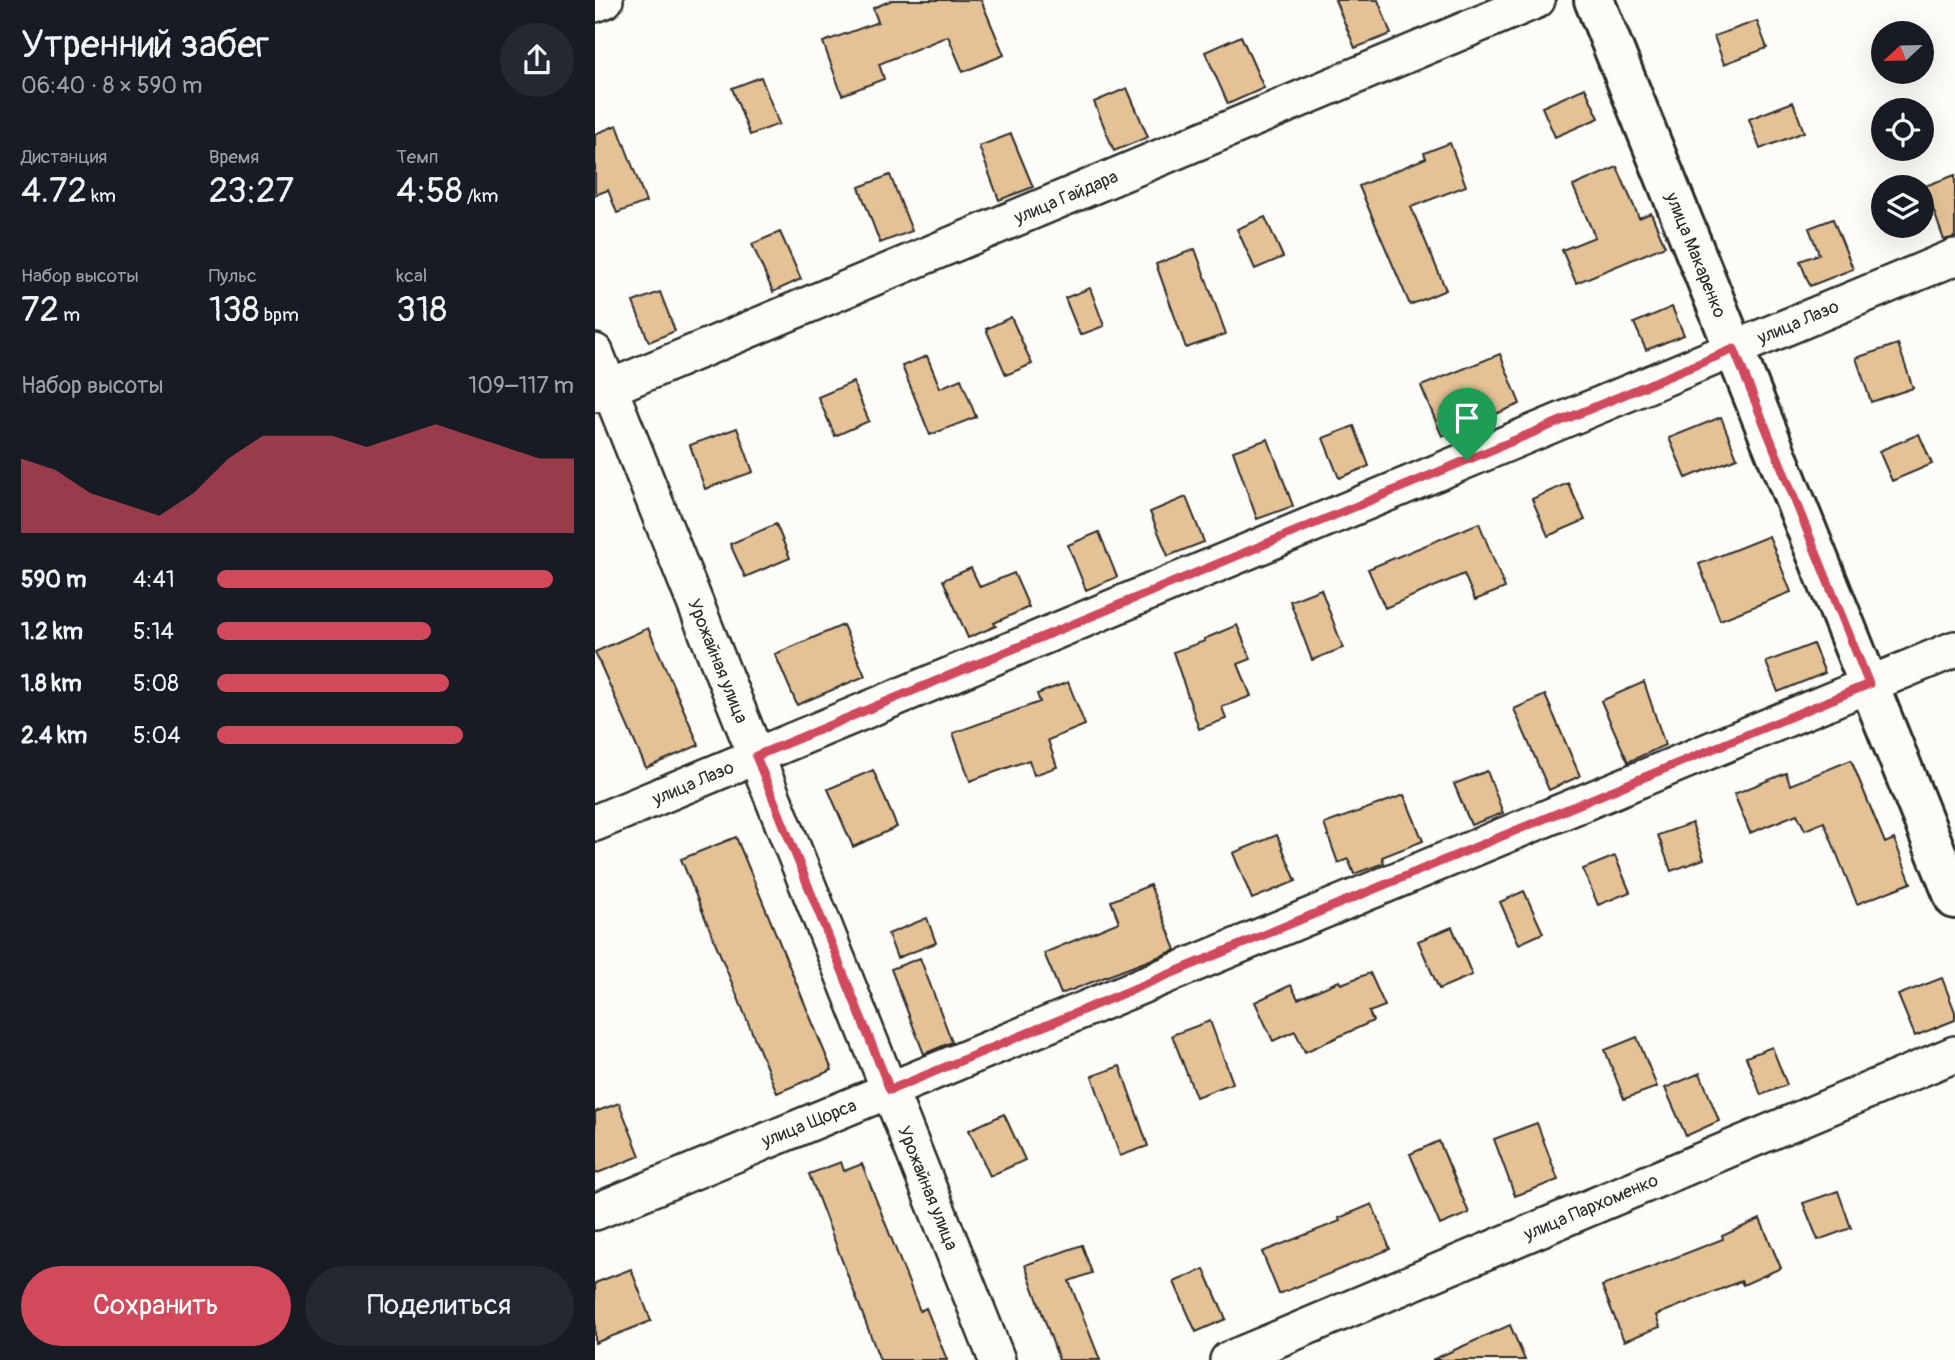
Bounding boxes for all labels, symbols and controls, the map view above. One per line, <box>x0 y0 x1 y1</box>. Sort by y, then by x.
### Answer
text: Утренний забег <box>21 21 269 69</box>
north arrow <box>1871 21 1934 84</box>
map controls <box>1871 21 1934 238</box>
button: share <box>500 23 574 97</box>
text: 06:40 · 8 × 590 m <box>21 71 202 100</box>
button: locate <box>1871 98 1934 161</box>
text: Дистанция <box>21 145 107 169</box>
text: Время <box>209 145 259 169</box>
text: Темп <box>396 145 438 169</box>
street label: улица Гайдара <box>1010 165 1122 230</box>
text: 4.72 <box>21 169 87 213</box>
text: 23:27 <box>209 169 294 213</box>
text: 4:58 <box>396 169 463 213</box>
button: layers <box>1871 175 1934 238</box>
text: km <box>87 184 116 208</box>
text: /km <box>463 184 498 208</box>
street label: улица Макаренко <box>1660 188 1731 321</box>
text: Набор высоты <box>21 264 139 288</box>
text: Пульс <box>209 264 257 288</box>
text: kcal <box>396 264 427 288</box>
text: 72 <box>21 288 59 332</box>
text: 138 <box>209 288 260 332</box>
text: 318 <box>396 288 447 332</box>
street label: улица Лазо <box>1753 295 1843 350</box>
text: m <box>59 303 80 327</box>
text: bpm <box>260 303 299 327</box>
text: Набор высоты <box>21 371 163 400</box>
text: 109–117 m <box>468 371 574 400</box>
pin <box>1437 388 1497 460</box>
icon: arrive <box>1448 399 1486 437</box>
text: 590 m <box>21 565 86 594</box>
text: 4:41 <box>133 565 175 594</box>
street label: Урожайная улица <box>682 596 753 727</box>
text: 1.2 km <box>21 617 83 646</box>
text: 5:14 <box>133 617 174 646</box>
text: 1.8 km <box>21 669 82 698</box>
text: 5:08 <box>133 669 179 698</box>
text: 2.4 km <box>21 721 87 750</box>
text: 5:04 <box>133 721 181 750</box>
street label: улица Лазо <box>648 756 738 811</box>
street label: улица Щорса <box>757 1094 860 1153</box>
street label: Урожайная улица <box>892 1123 963 1254</box>
street label: улица Пархоменко <box>1520 1169 1662 1247</box>
button: Сохранить <box>21 1266 291 1346</box>
button: Поделиться <box>305 1266 574 1346</box>

